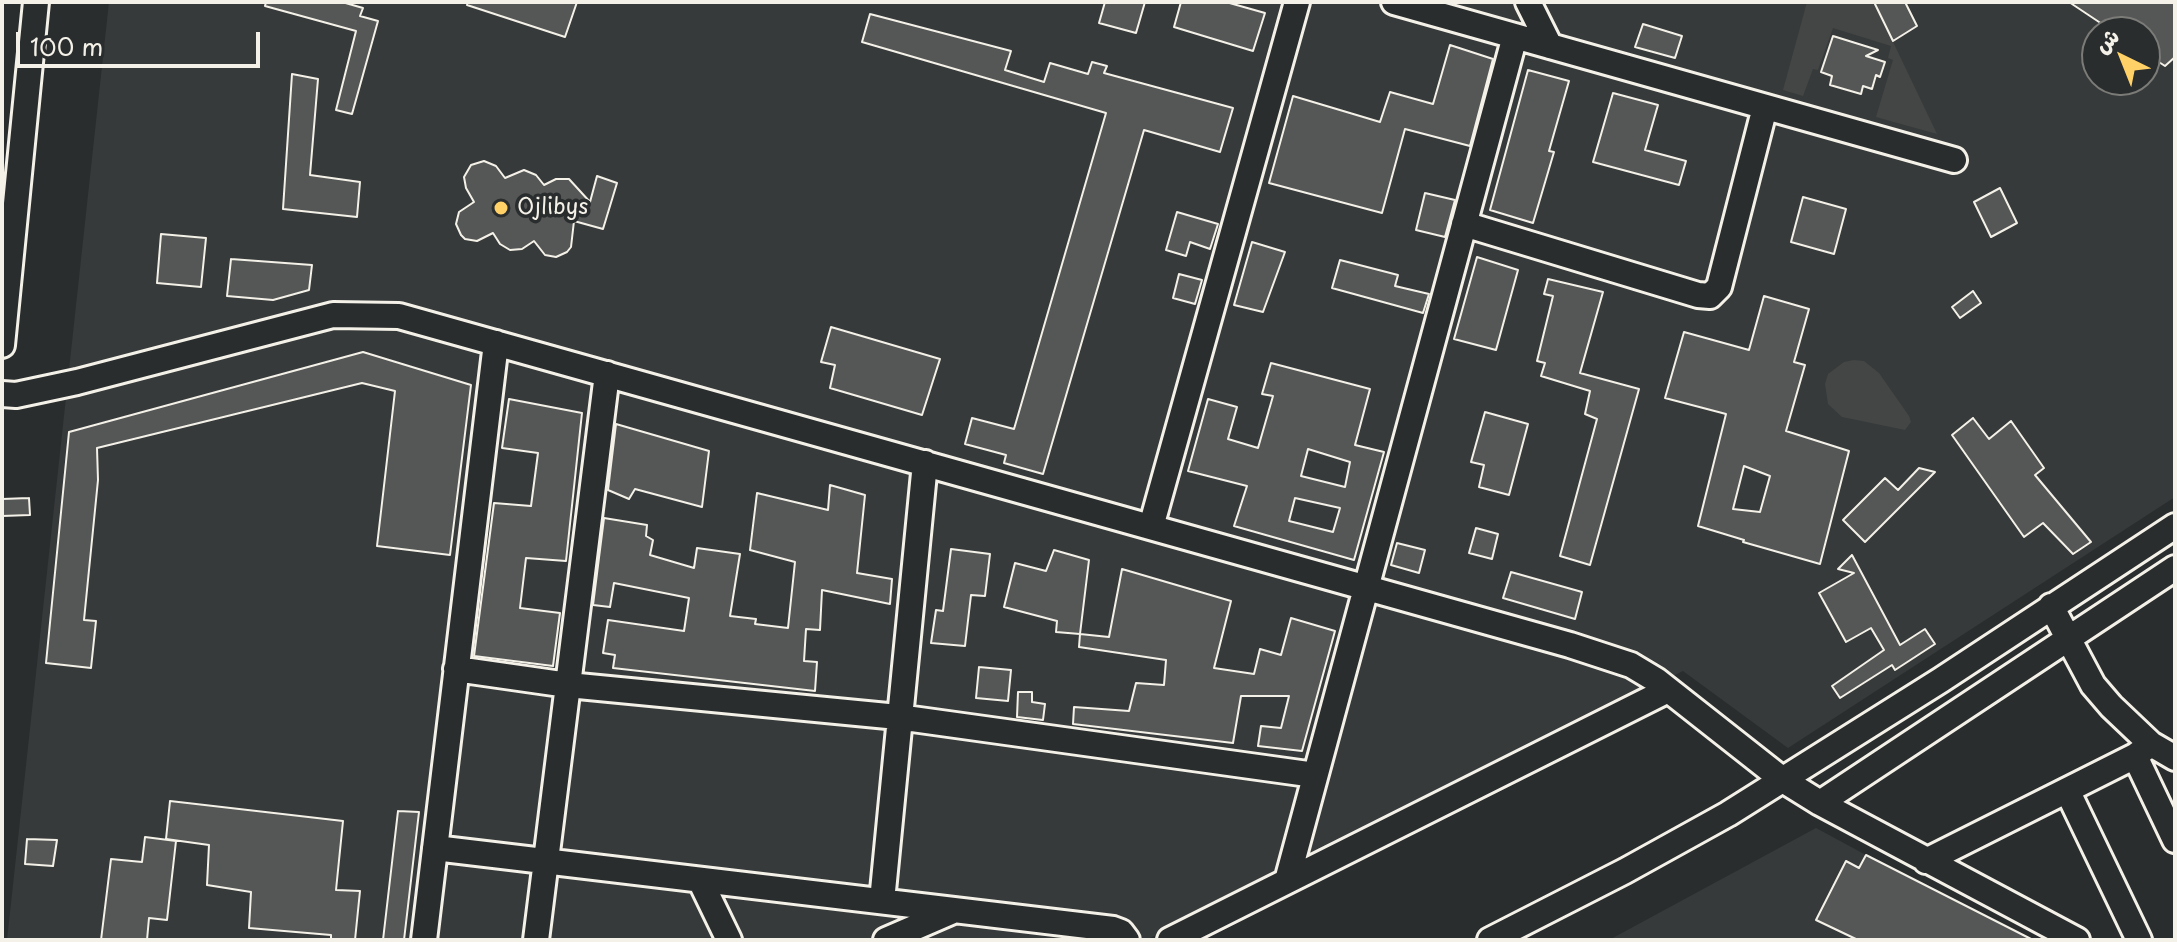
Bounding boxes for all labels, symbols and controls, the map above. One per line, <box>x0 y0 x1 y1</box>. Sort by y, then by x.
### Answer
scale bar <box>20 16 264 66</box>
north arrow <box>2081 16 2161 96</box>
text: ش <box>2086 19 2126 60</box>
text: 100 m <box>30 28 103 64</box>
place label: Ojlibys <box>517 195 588 221</box>
marker: Ojlibys <box>492 199 510 217</box>

